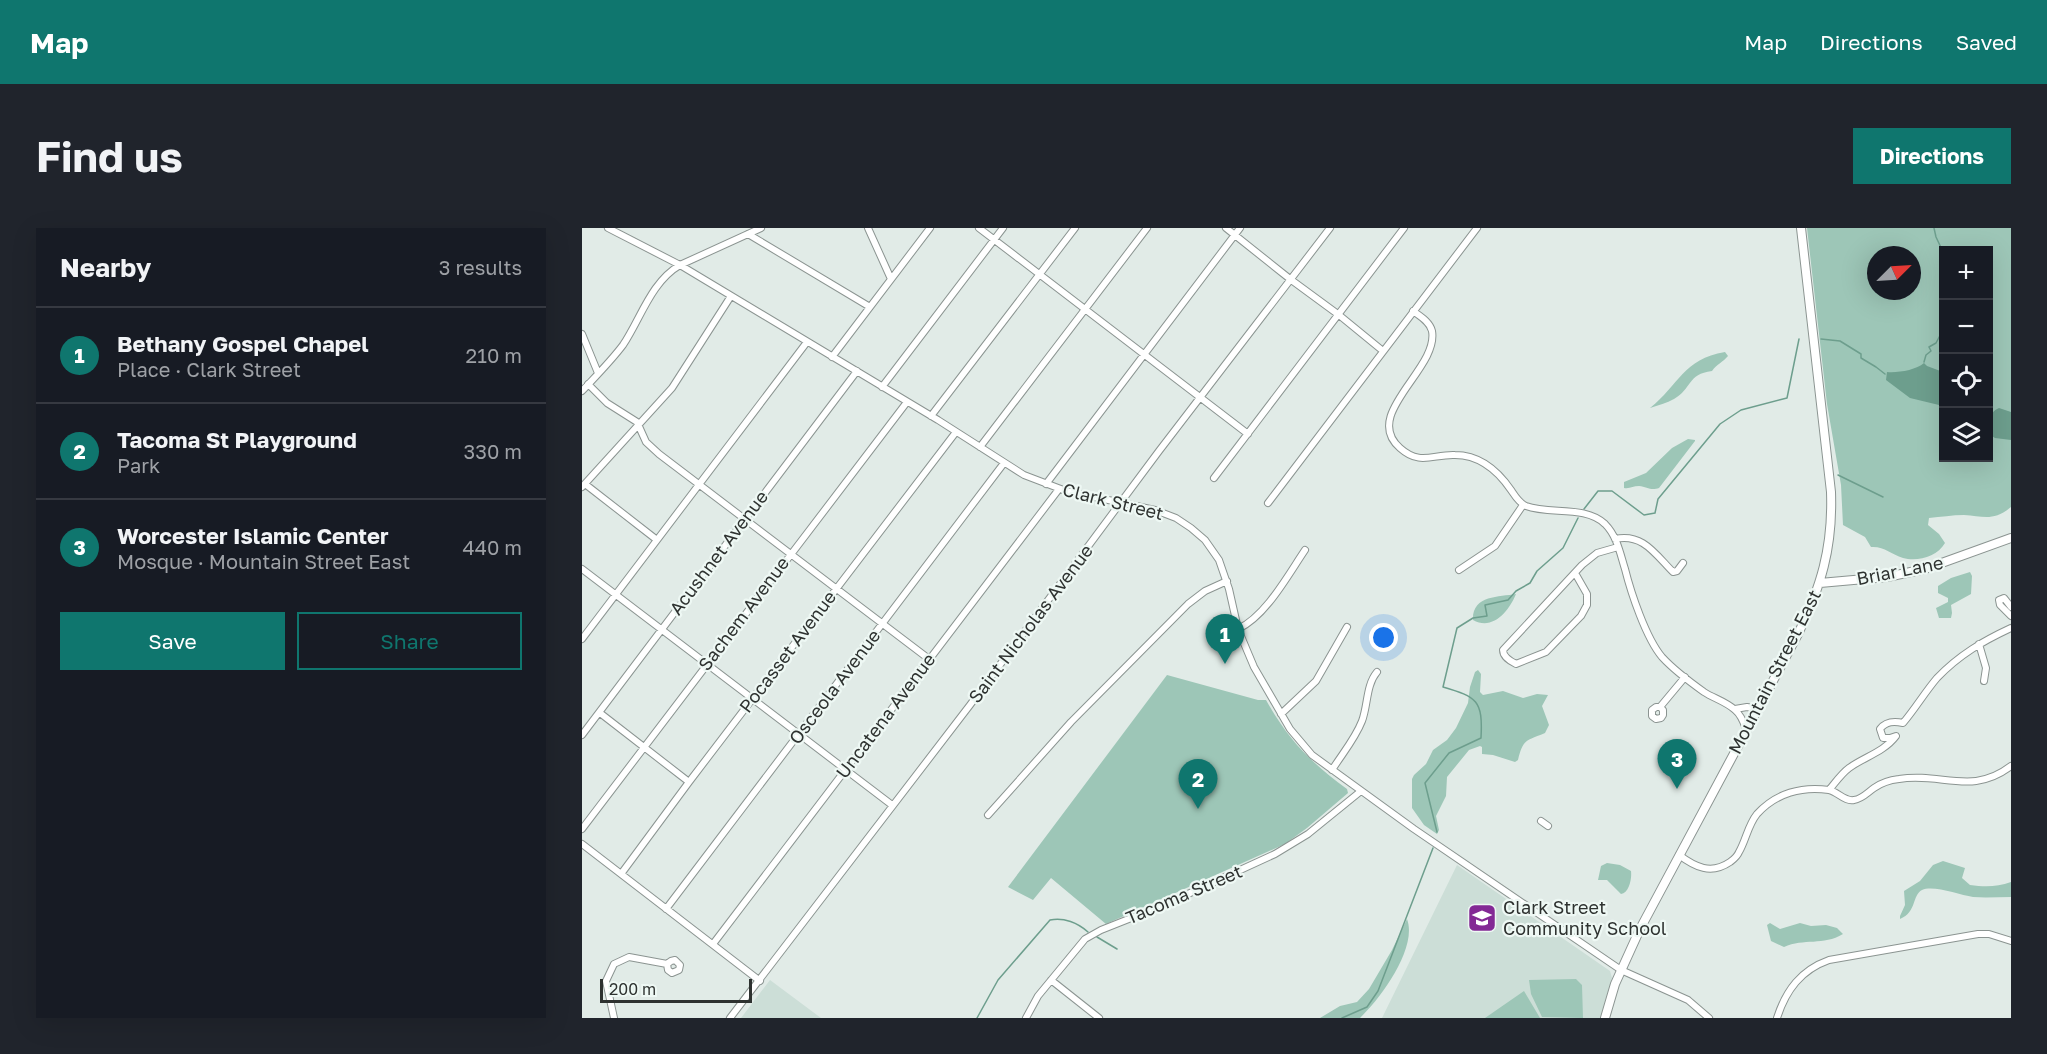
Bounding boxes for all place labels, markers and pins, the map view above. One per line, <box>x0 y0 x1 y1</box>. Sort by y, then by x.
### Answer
pin: 1 <box>1206 614 1244 664</box>
pin: 3 <box>1658 740 1696 789</box>
pin: 2 <box>1178 760 1218 809</box>
place label: Clark Street Community School <box>1503 896 1667 939</box>
school or university icon: Clark Street Community School <box>1466 902 1498 934</box>

